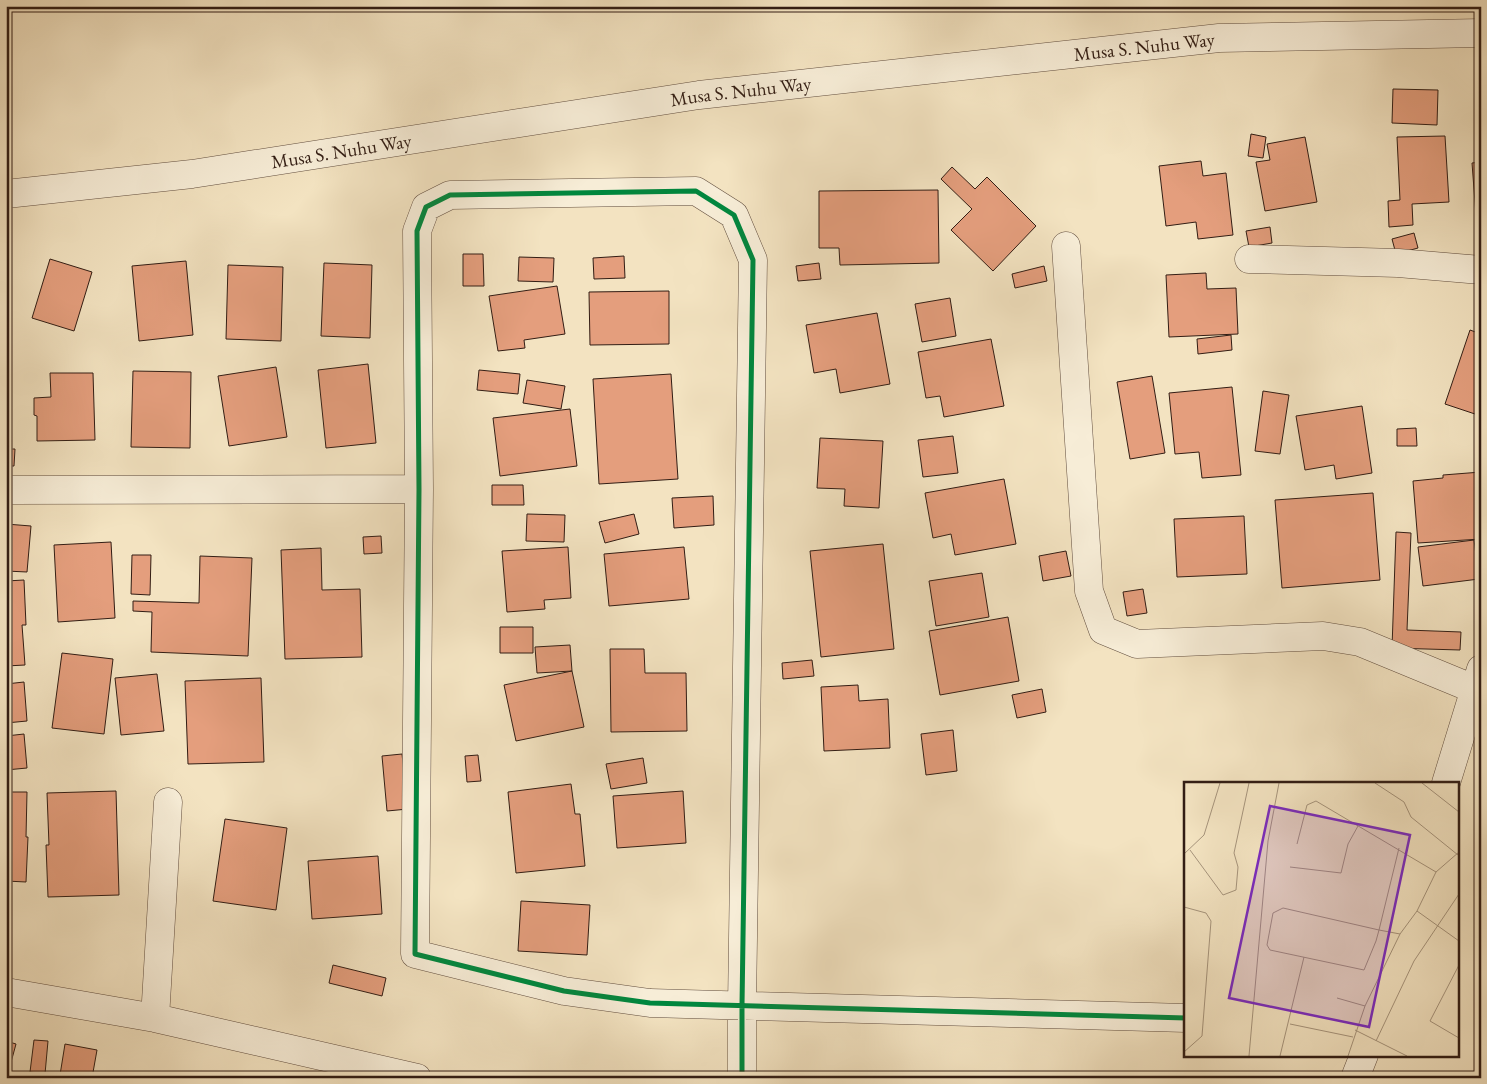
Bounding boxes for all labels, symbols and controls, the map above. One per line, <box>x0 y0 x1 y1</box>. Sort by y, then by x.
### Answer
street label: Musa S. Nuhu Way <box>1072 26 1217 67</box>
street label: Musa S. Nuhu Way <box>668 71 813 112</box>
street label: Musa S. Nuhu Way <box>269 128 414 175</box>
inset map <box>1184 782 1460 1056</box>

